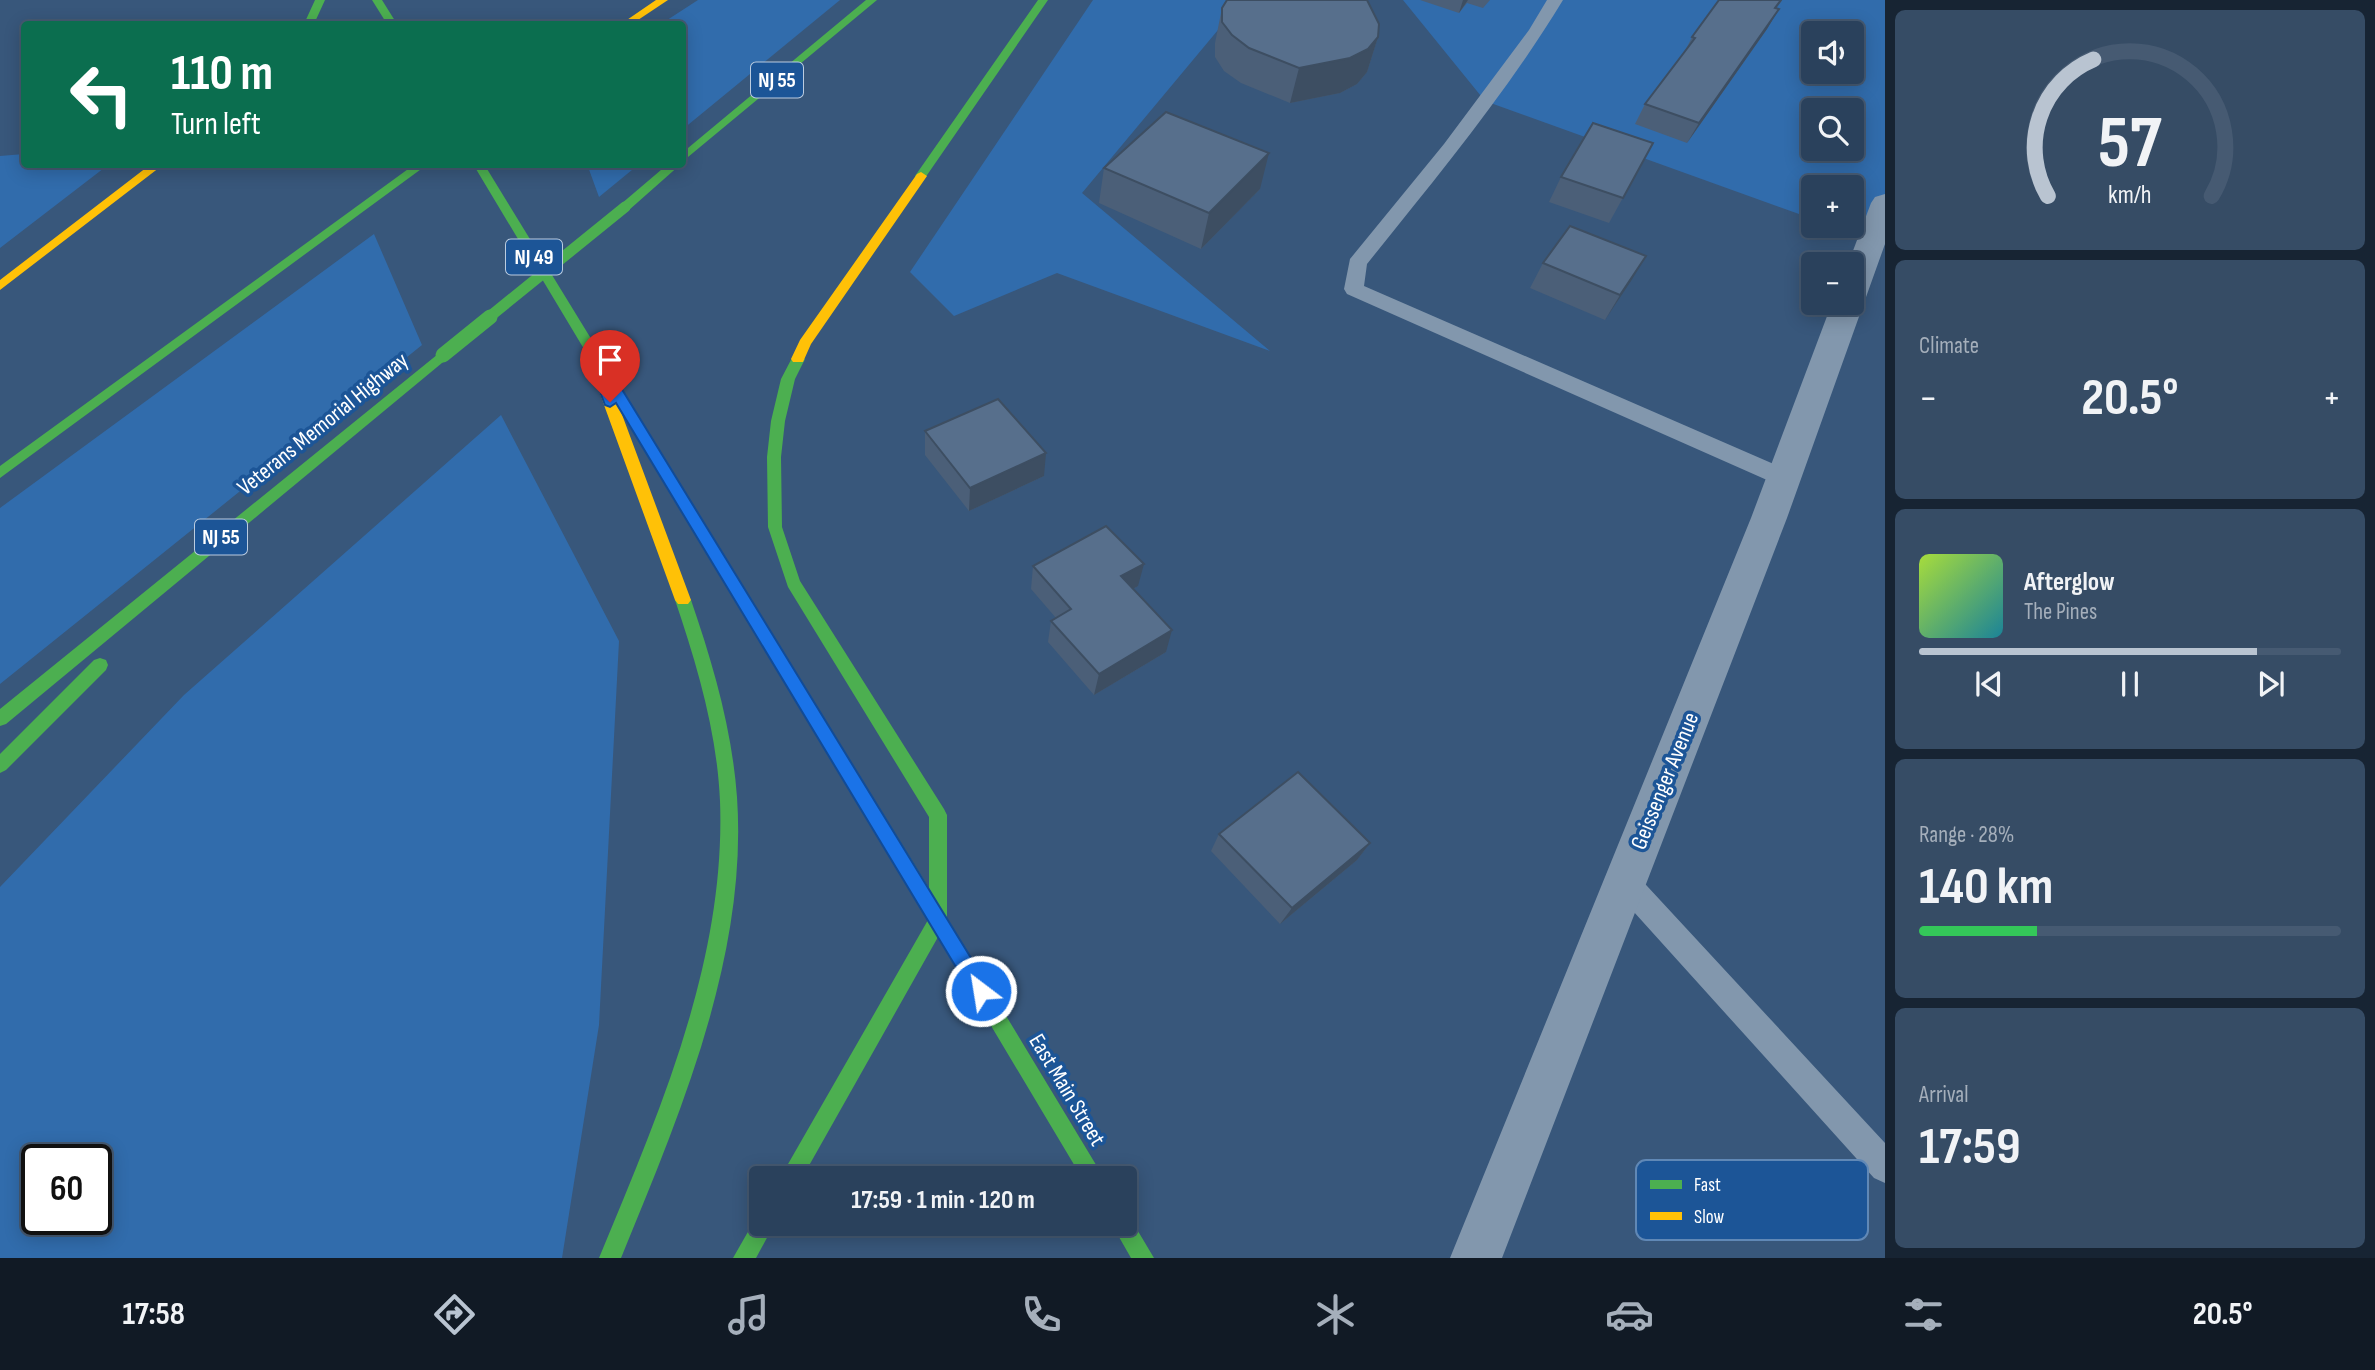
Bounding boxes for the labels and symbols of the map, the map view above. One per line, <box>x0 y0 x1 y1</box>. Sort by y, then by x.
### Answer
road number: NJ 55 <box>751 62 803 98</box>
road number: NJ 49 <box>506 240 562 274</box>
pin <box>580 330 640 402</box>
street label: Veterans Memorial Highway <box>232 346 414 502</box>
road number: NJ 55 <box>195 520 247 554</box>
street label: Geissenger Avenue <box>1625 708 1705 854</box>
position arrow <box>944 954 1018 1028</box>
street label: East Main Street <box>1023 1029 1111 1151</box>
speed limit sign: 60 <box>21 1144 112 1235</box>
legend <box>1636 1160 1868 1240</box>
text: Fast <box>1694 1174 1721 1197</box>
text: Slow <box>1694 1206 1724 1229</box>

